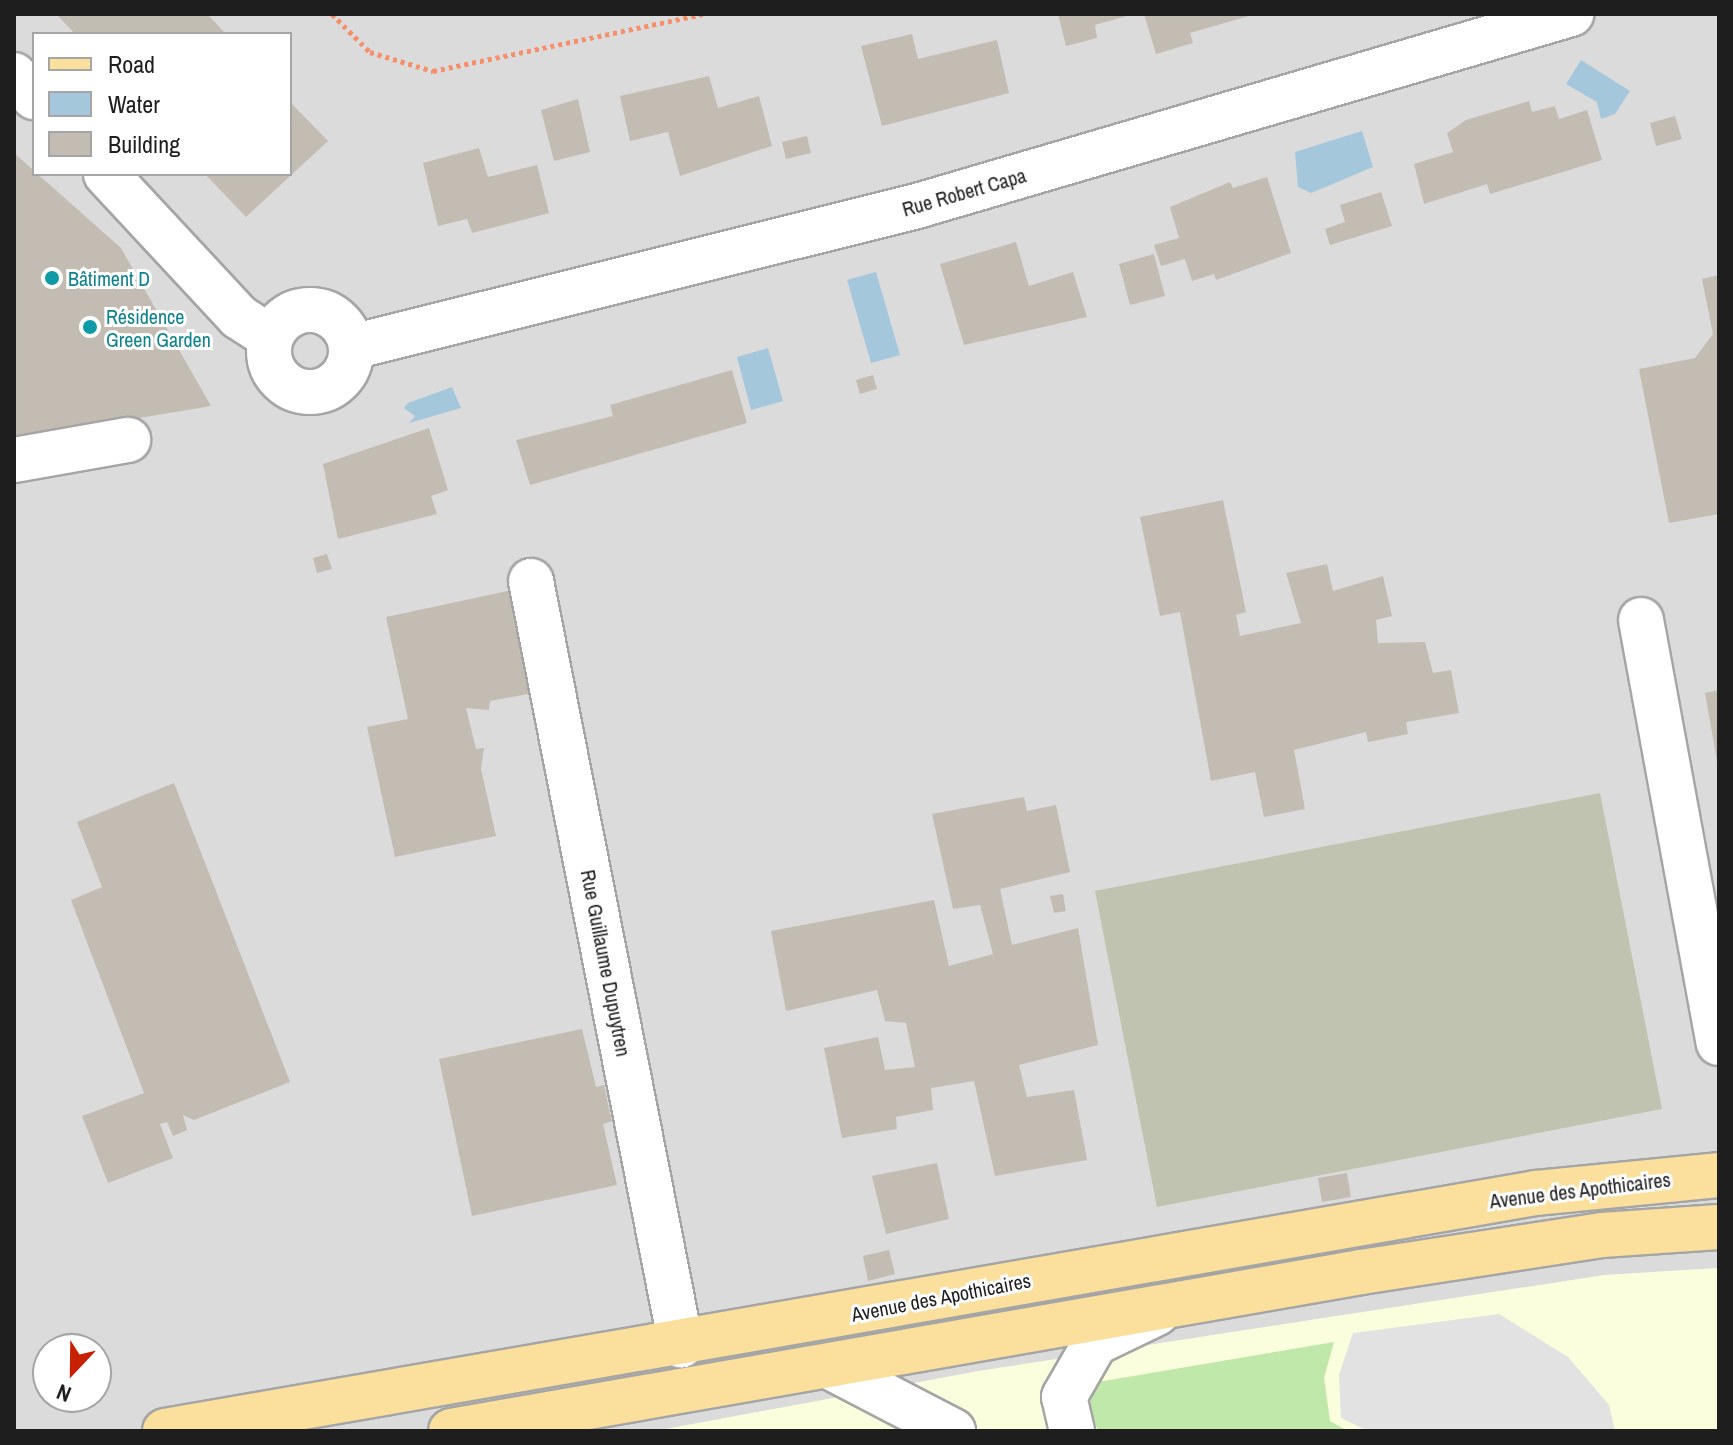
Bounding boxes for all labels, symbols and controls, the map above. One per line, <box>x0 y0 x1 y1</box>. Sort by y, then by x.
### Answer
legend <box>32 32 292 176</box>
text: Road <box>108 48 155 80</box>
text: Water <box>108 88 160 120</box>
text: Building <box>108 128 180 160</box>
street label: Rue Robert Capa <box>899 163 1029 221</box>
place label: Bâtiment D <box>68 266 150 290</box>
marker: Bâtiment D <box>43 269 61 287</box>
place label: Résidence Green Garden <box>106 304 211 351</box>
marker: Résidence Green Garden <box>81 318 99 336</box>
street label: Rue Guillaume Dupuytren <box>576 868 636 1058</box>
street label: Avenue des Apothicaires <box>1488 1167 1672 1213</box>
street label: Avenue des Apothicaires <box>849 1268 1033 1326</box>
north arrow <box>32 1333 112 1413</box>
text: N <box>52 1377 75 1410</box>

